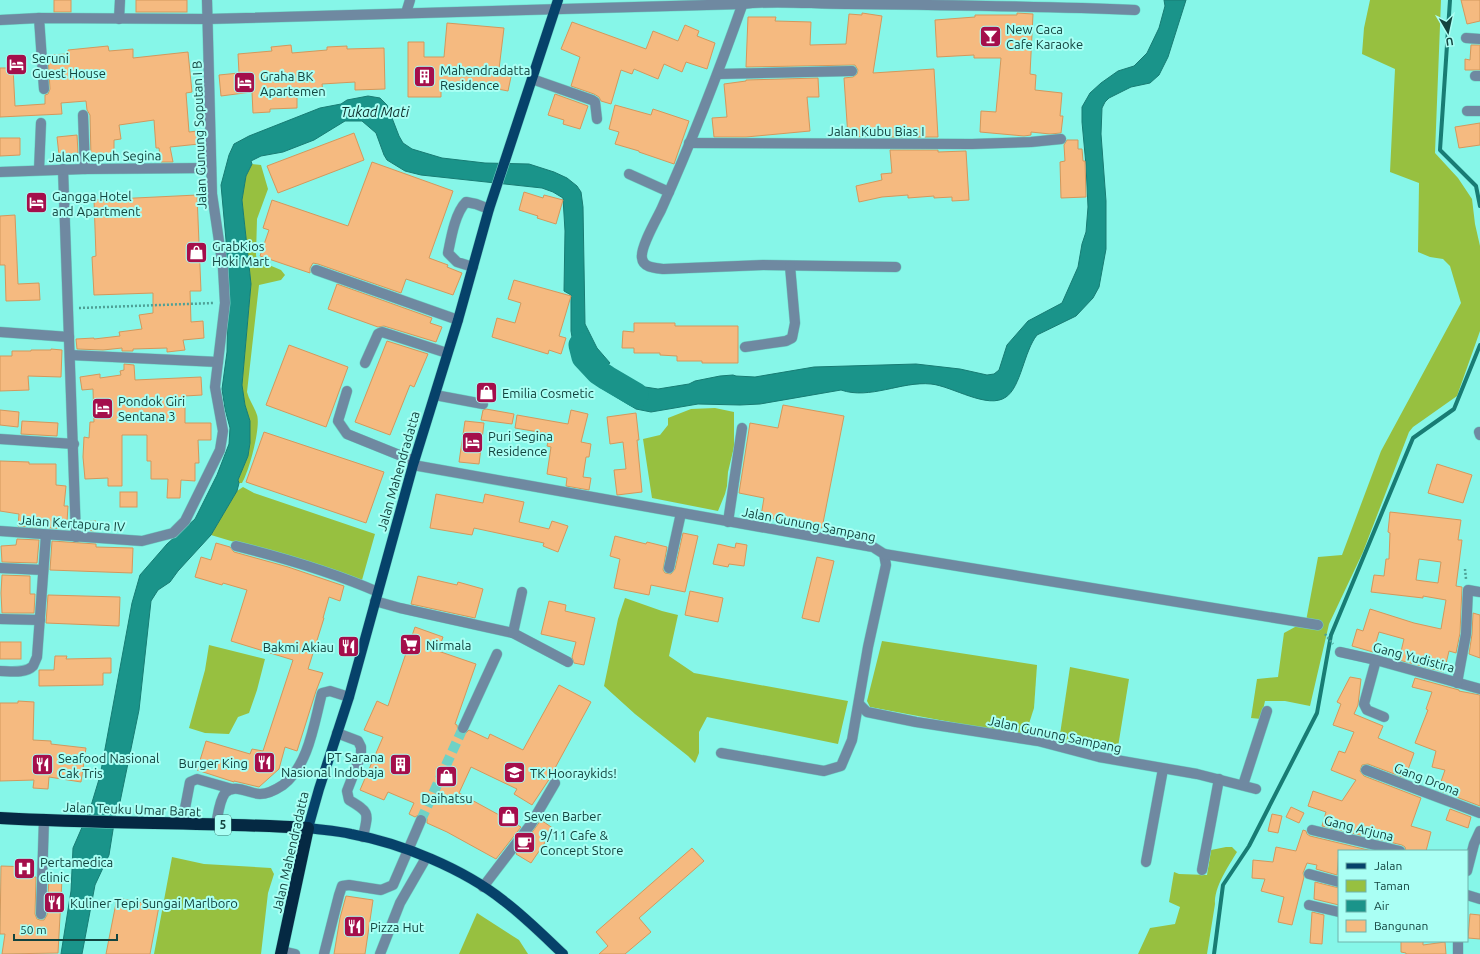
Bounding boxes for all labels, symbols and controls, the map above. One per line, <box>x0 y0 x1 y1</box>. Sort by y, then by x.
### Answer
north arrow <box>1428 12 1468 52</box>
place label: New Caca Cafe Karaoke <box>1006 22 1083 51</box>
bar icon: New Caca Cafe Karaoke <box>978 23 1004 49</box>
text: U <box>1445 35 1454 48</box>
place label: Seruni Guest House <box>32 51 106 80</box>
hotel icon: Seruni Guest House <box>4 52 30 78</box>
street label: Jalan Gunung Soputan I B <box>189 61 209 209</box>
place label: Mahendradatta Residence <box>440 63 530 92</box>
building icon: Mahendradatta Residence <box>411 64 437 90</box>
place label: Graha BK Apartemen <box>260 69 326 98</box>
hotel icon: Graha BK Apartemen <box>232 70 258 96</box>
water label: Tukad Mati <box>341 104 410 120</box>
street label: Jalan Kubu Bias I <box>828 124 924 138</box>
street label: Jalan Kepuh Segina <box>49 148 161 164</box>
place label: Gangga Hotel and Apartment <box>52 189 140 218</box>
hotel icon: Gangga Hotel and Apartment <box>24 190 50 216</box>
place label: GrabKios Hoki Mart <box>212 239 269 268</box>
shop icon: GrabKios Hoki Mart <box>183 240 209 266</box>
shop icon: Emilia Cosmetic <box>474 380 500 406</box>
place label: Emilia Cosmetic <box>502 386 594 400</box>
place label: Pondok Giri Sentana 3 <box>118 394 185 423</box>
hotel icon: Pondok Giri Sentana 3 <box>89 395 115 421</box>
street label: Jalan Mahendradatta <box>374 409 422 533</box>
place label: Puri Segina Residence <box>488 429 553 458</box>
hotel icon: Puri Segina Residence <box>459 430 485 456</box>
street label: Jalan Gunung Sampang <box>741 504 877 544</box>
street label: Jalan Kertapura IV <box>18 512 126 534</box>
supermarket icon: Nirmala <box>398 632 424 658</box>
restaurant icon: Bakmi Akiau <box>336 634 362 660</box>
place label: Nirmala <box>426 638 471 652</box>
street label: Gang Yudistira <box>1372 639 1456 675</box>
place label: Bakmi Akiau <box>263 640 334 654</box>
street label: Jalan Gunung Sampang <box>987 713 1123 755</box>
restaurant icon: Burger King <box>251 750 277 776</box>
place label: PT Sarana Nasional Indobaja <box>281 750 384 779</box>
place label: Seafood Nasional Cak Tris <box>58 751 160 780</box>
building icon: PT Sarana Nasional Indobaja <box>387 751 413 777</box>
restaurant icon: Seafood Nasional Cak Tris <box>29 752 55 778</box>
place label: Burger King <box>179 756 248 770</box>
school or university icon: TK Hooraykids! <box>501 760 527 786</box>
street label: Gang Drona <box>1392 760 1462 798</box>
shop icon: Daihatsu <box>434 763 460 789</box>
place label: TK Hooraykids! <box>530 766 617 780</box>
street label: Jalan Mahendradatta <box>269 790 311 914</box>
place label: Daihatsu <box>421 791 473 805</box>
street label: Jalan Teuku Umar Barat <box>63 800 201 818</box>
shop icon: Seven Barber <box>495 803 521 829</box>
place label: Seven Barber <box>524 809 602 823</box>
street label: Gang Arjuna <box>1323 813 1395 843</box>
road number: 5 <box>215 815 231 835</box>
place label: 9/11 Cafe & Concept Store <box>540 828 623 857</box>
cafe icon: 9/11 Cafe & Concept Store <box>512 829 538 855</box>
legend <box>1338 850 1468 942</box>
place label: Pertamedica clinic <box>40 855 113 884</box>
hospital icon: Pertamedica clinic <box>11 856 37 882</box>
text: Jalan <box>1374 859 1402 872</box>
text: Taman <box>1374 879 1410 892</box>
restaurant icon: Kuliner Tepi Sungai Marlboro <box>41 890 67 916</box>
place label: Kuliner Tepi Sungai Marlboro <box>70 896 238 910</box>
text: Air <box>1374 899 1390 912</box>
restaurant icon: Pizza Hut <box>341 914 367 940</box>
scale bar <box>14 916 117 942</box>
text: Bangunan <box>1374 919 1428 932</box>
place label: Pizza Hut <box>370 920 424 934</box>
text: 50 m <box>20 923 47 936</box>

